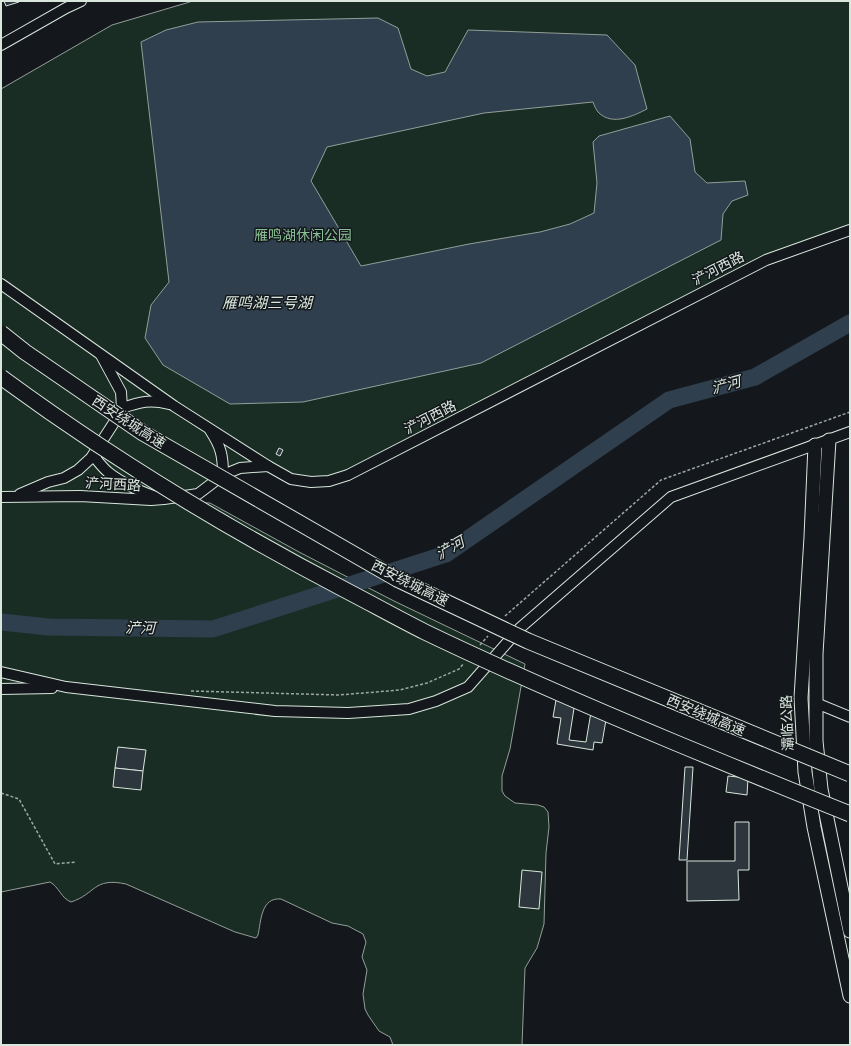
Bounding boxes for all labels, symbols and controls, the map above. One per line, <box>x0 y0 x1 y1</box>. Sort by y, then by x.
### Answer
park label: 雁鸣湖休闲公园 <box>254 227 352 244</box>
street label: 浐河西路 <box>689 248 747 289</box>
water label: 雁鸣湖三号湖 <box>222 294 314 312</box>
water label: 浐河 <box>709 372 746 398</box>
street label: 西安绕城高速 <box>89 392 169 452</box>
street label: 浐河西路 <box>401 397 459 438</box>
street label: 浐河西路 <box>85 475 141 494</box>
water label: 浐河 <box>433 531 470 563</box>
street label: 西安绕城高速 <box>368 557 451 610</box>
water label: 浐河 <box>125 619 158 637</box>
street label: 西安绕城高速 <box>664 691 748 740</box>
street label: 灞临公路 <box>778 695 797 751</box>

